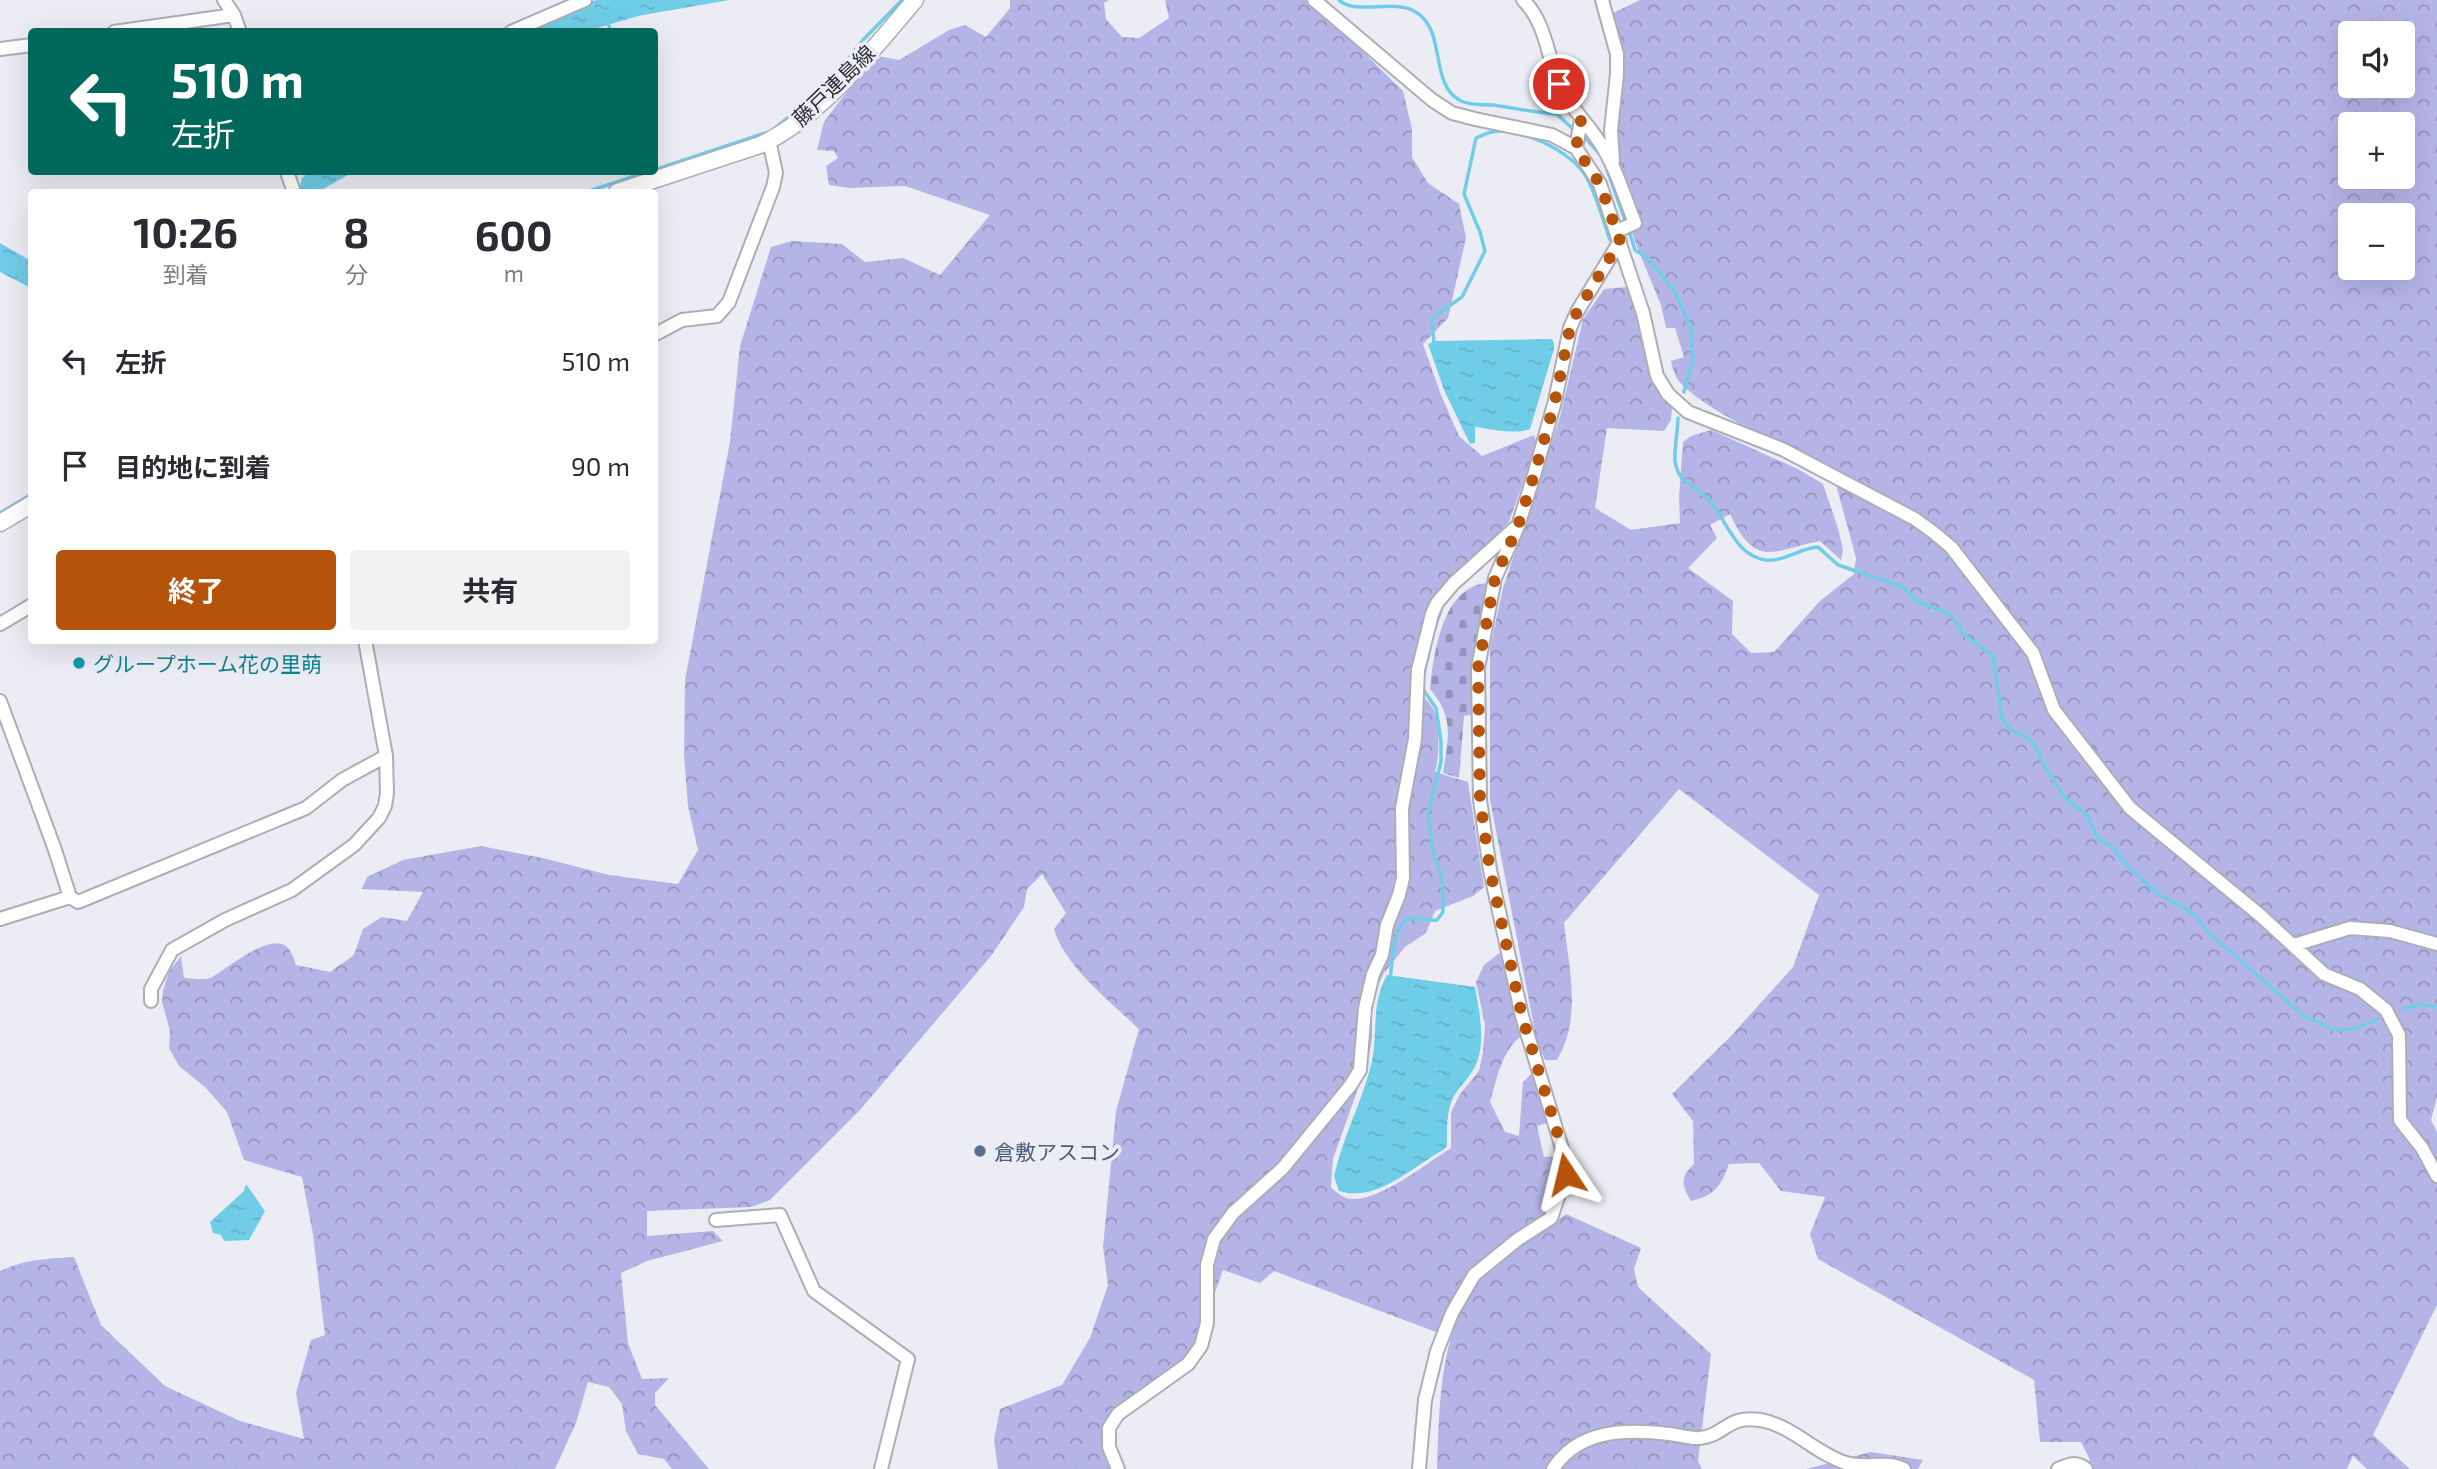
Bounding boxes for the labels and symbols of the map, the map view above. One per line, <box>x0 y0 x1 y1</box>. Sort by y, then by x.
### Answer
street label: 藤戸連島線 <box>787 40 879 130</box>
pin <box>1529 54 1589 114</box>
place label: グループホーム花の里萌 <box>93 651 322 676</box>
marker: グループホーム花の里萌 <box>71 655 87 671</box>
position arrow <box>1529 1137 1603 1211</box>
place label: 倉敷アスコン <box>994 1139 1120 1164</box>
marker: 倉敷アスコン <box>972 1143 988 1159</box>

